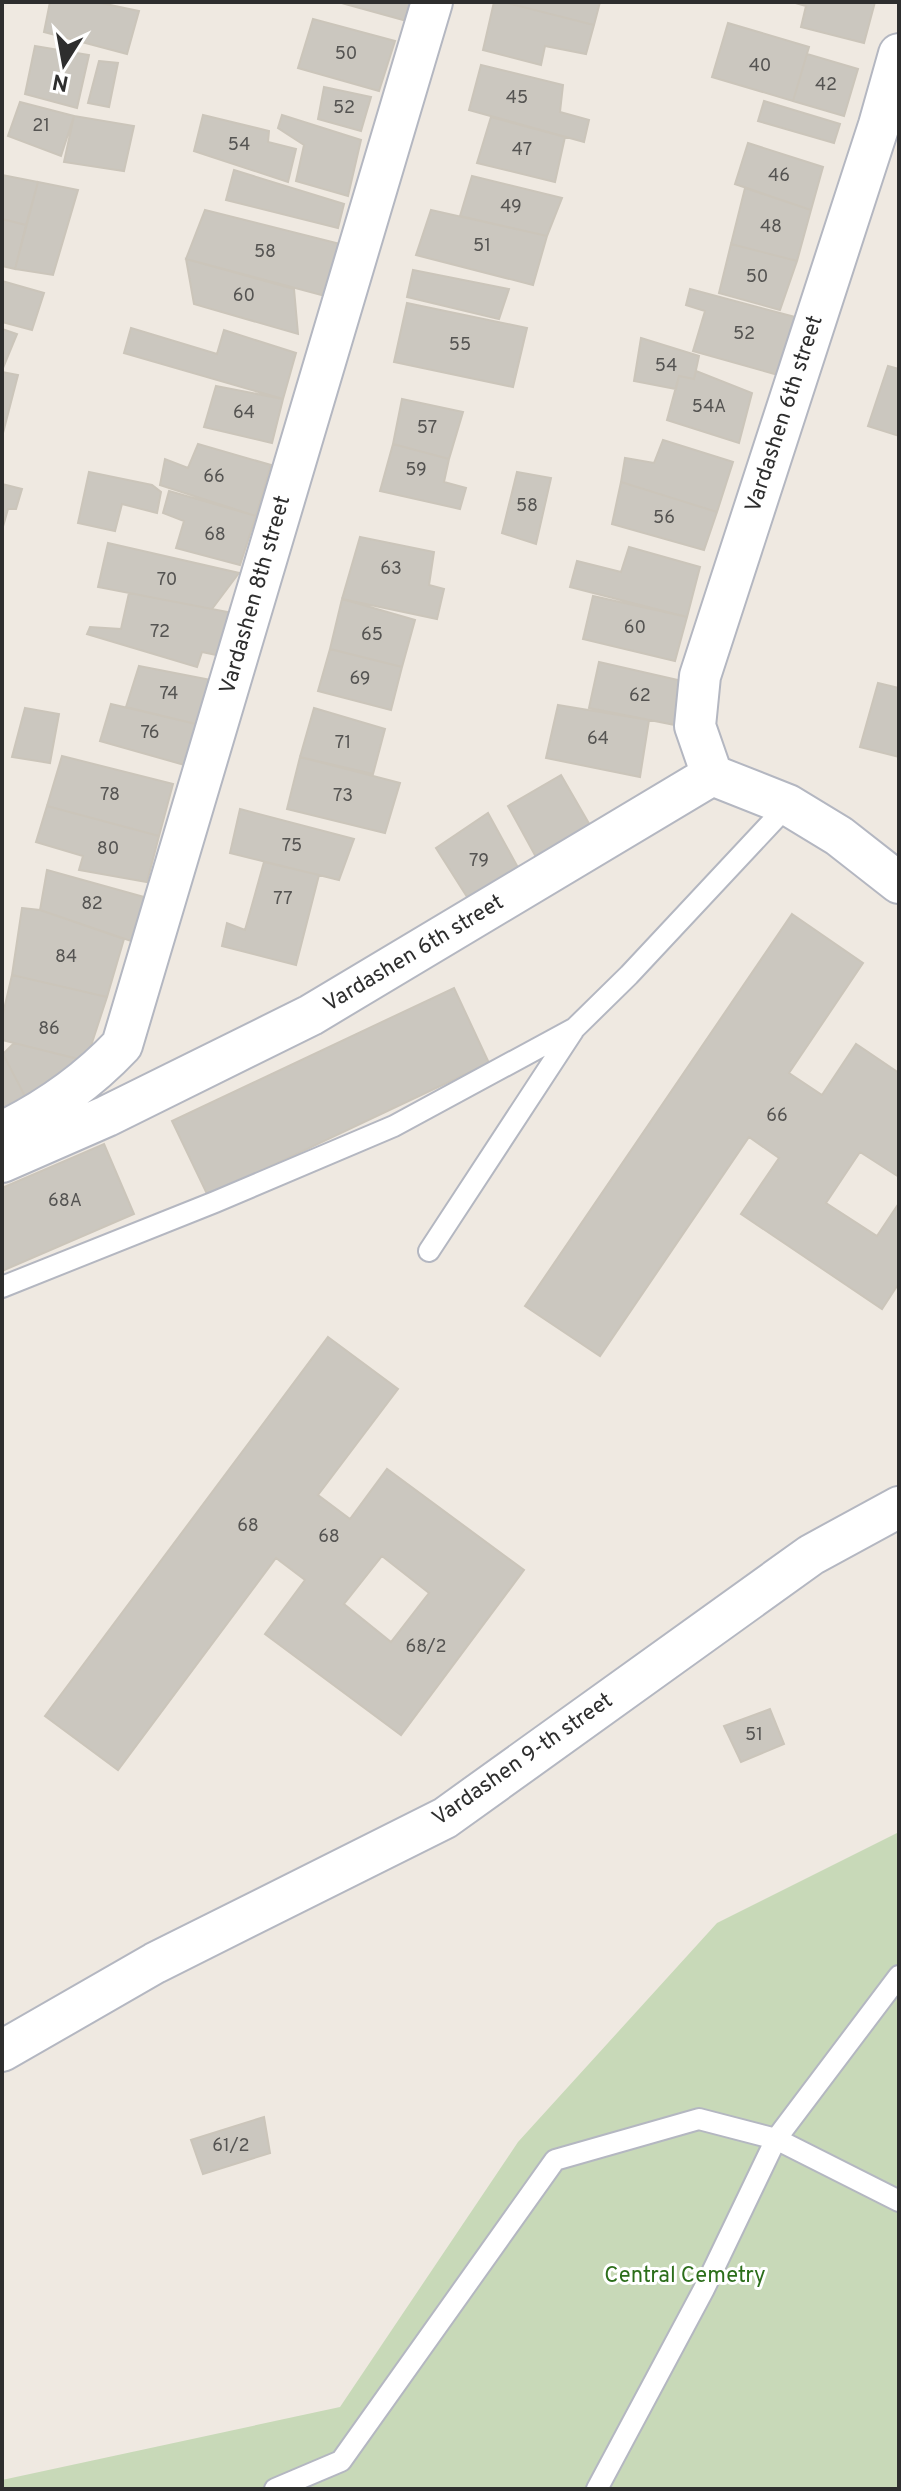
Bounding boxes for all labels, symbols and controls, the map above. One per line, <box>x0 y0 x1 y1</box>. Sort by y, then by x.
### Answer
north arrow <box>24 24 104 104</box>
house number: 50 <box>335 43 357 66</box>
house number: 40 <box>749 55 771 78</box>
text: N <box>50 66 71 96</box>
house number: 42 <box>815 74 837 97</box>
house number: 45 <box>506 87 528 110</box>
house number: 52 <box>333 97 355 120</box>
house number: 21 <box>32 115 50 138</box>
house number: 54 <box>228 134 250 157</box>
house number: 47 <box>512 139 532 162</box>
house number: 46 <box>768 165 790 188</box>
house number: 49 <box>500 196 522 219</box>
house number: 48 <box>760 216 782 239</box>
house number: 51 <box>473 235 491 258</box>
house number: 58 <box>254 241 276 264</box>
house number: 50 <box>746 266 768 289</box>
house number: 60 <box>233 285 255 308</box>
street label: Vardashen 6th street <box>740 312 830 516</box>
house number: 52 <box>733 323 755 346</box>
house number: 55 <box>449 334 471 357</box>
house number: 54 <box>655 355 677 378</box>
house number: 54A <box>692 396 726 419</box>
house number: 64 <box>233 402 255 425</box>
house number: 57 <box>417 417 437 440</box>
house number: 59 <box>405 459 427 482</box>
house number: 66 <box>203 466 225 489</box>
street label: Vardashen 8th street <box>215 493 297 697</box>
house number: 58 <box>516 495 538 518</box>
house number: 56 <box>653 507 675 530</box>
house number: 68 <box>204 524 226 547</box>
house number: 63 <box>380 558 402 581</box>
house number: 70 <box>157 569 177 592</box>
house number: 60 <box>624 617 646 640</box>
house number: 72 <box>150 621 170 644</box>
house number: 65 <box>361 624 383 647</box>
house number: 69 <box>350 668 370 691</box>
house number: 74 <box>160 683 178 706</box>
house number: 62 <box>629 685 651 708</box>
house number: 76 <box>140 722 160 745</box>
house number: 64 <box>587 728 609 751</box>
house number: 71 <box>335 732 351 755</box>
house number: 78 <box>100 784 120 807</box>
house number: 73 <box>333 785 353 808</box>
house number: 75 <box>282 835 302 858</box>
house number: 80 <box>97 838 119 861</box>
house number: 79 <box>469 850 489 873</box>
house number: 77 <box>273 888 293 911</box>
street label: Vardashen 6th street <box>319 890 509 1018</box>
house number: 82 <box>81 893 103 916</box>
house number: 84 <box>55 946 77 969</box>
house number: 86 <box>38 1018 60 1041</box>
house number: 66 <box>766 1105 788 1128</box>
house number: 68А <box>48 1190 82 1213</box>
house number: 68 <box>237 1515 259 1538</box>
house number: 68 <box>318 1526 340 1549</box>
house number: 68/2 <box>405 1636 447 1659</box>
street label: Vardashen 9-th street <box>428 1688 618 1832</box>
house number: 51 <box>745 1724 763 1747</box>
house number: 61/2 <box>212 2135 250 2158</box>
park label: Central Cemetry <box>604 2263 766 2290</box>

